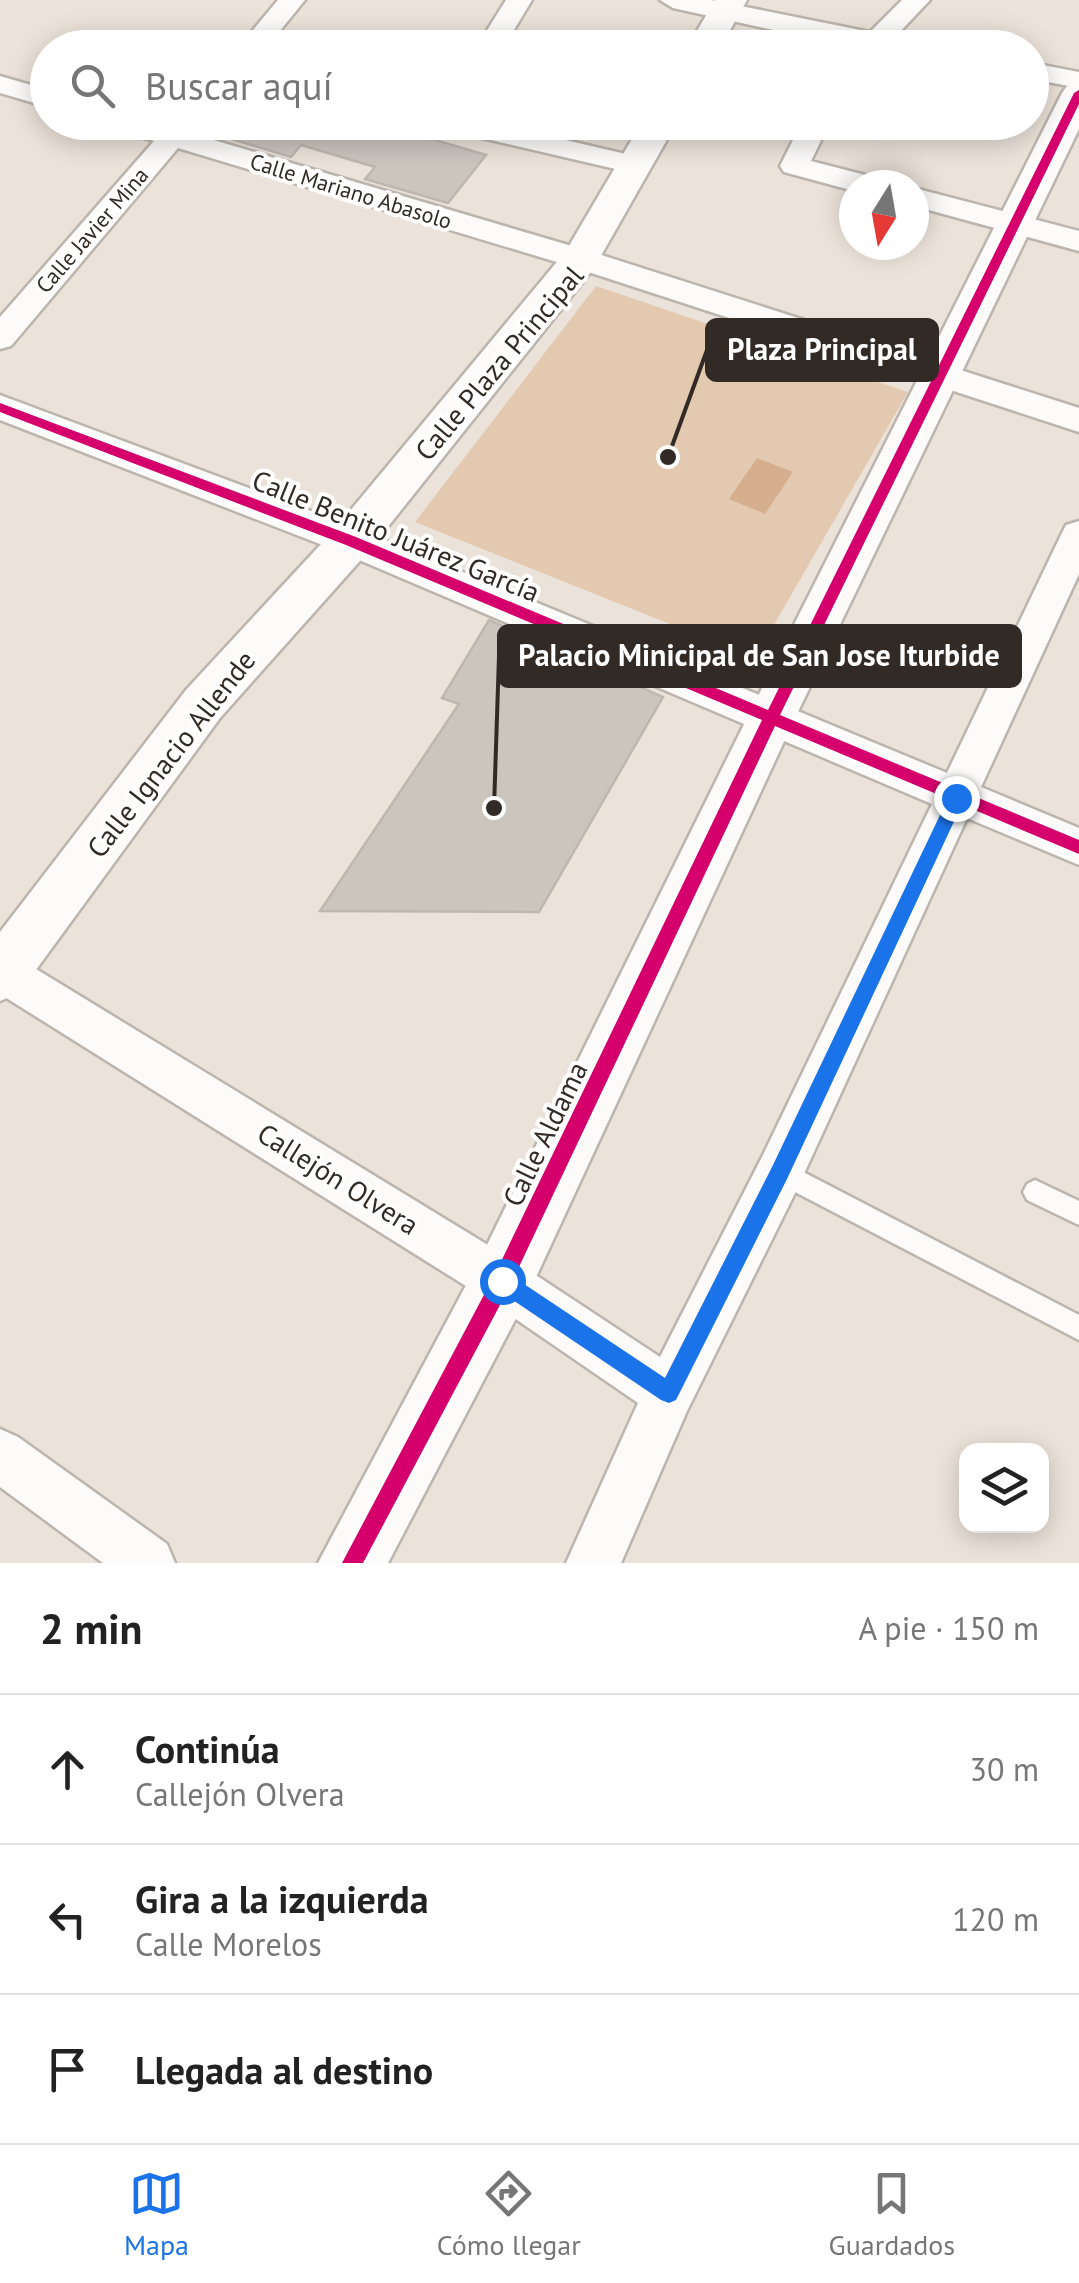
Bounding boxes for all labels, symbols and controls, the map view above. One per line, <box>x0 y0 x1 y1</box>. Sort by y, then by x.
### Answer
search box <box>30 30 1049 140</box>
icon: search <box>65 58 120 113</box>
text: Buscar aquí <box>145 61 333 110</box>
street label: Calle Mariano Abasolo <box>247 147 455 235</box>
street label: Calle Javier Mina <box>30 161 154 299</box>
north arrow <box>839 170 929 260</box>
street label: Calle Plaza Principal <box>406 258 591 468</box>
callout: Plaza Principal <box>707 320 937 380</box>
text: Plaza Principal <box>727 329 917 368</box>
street label: Calle Benito Juárez García <box>247 461 545 610</box>
callout: Palacio Minicipal de San Jose Iturbide <box>499 626 1020 686</box>
text: Palacio Minicipal de San Jose Iturbide <box>518 635 1000 674</box>
street label: Calle Ignacio Allende <box>78 643 263 865</box>
route end <box>934 776 980 822</box>
street label: Calle Aldama <box>494 1055 596 1212</box>
street label: Callejón Olvera <box>251 1114 426 1243</box>
route start <box>480 1259 526 1305</box>
map controls <box>959 1443 1049 1533</box>
button: layers <box>959 1443 1049 1533</box>
text: 2 min <box>40 1601 142 1656</box>
text: A pie · 150 m <box>858 1607 1039 1649</box>
text: Continúa <box>135 1724 279 1773</box>
icon: ahead <box>40 1742 95 1797</box>
text: 30 m <box>970 1748 1039 1790</box>
text: Callejón Olvera <box>135 1773 345 1815</box>
text: Gira a la izquierda <box>135 1874 429 1923</box>
icon: left <box>40 1892 95 1947</box>
text: 120 m <box>952 1898 1039 1940</box>
text: Calle Morelos <box>135 1923 322 1965</box>
icon: arrive <box>40 2042 95 2097</box>
text: Llegada al destino <box>135 2045 433 2094</box>
tab: Mapa <box>124 2166 189 2263</box>
tab: Cómo llegar <box>437 2166 581 2263</box>
tab: Guardados <box>829 2166 955 2263</box>

